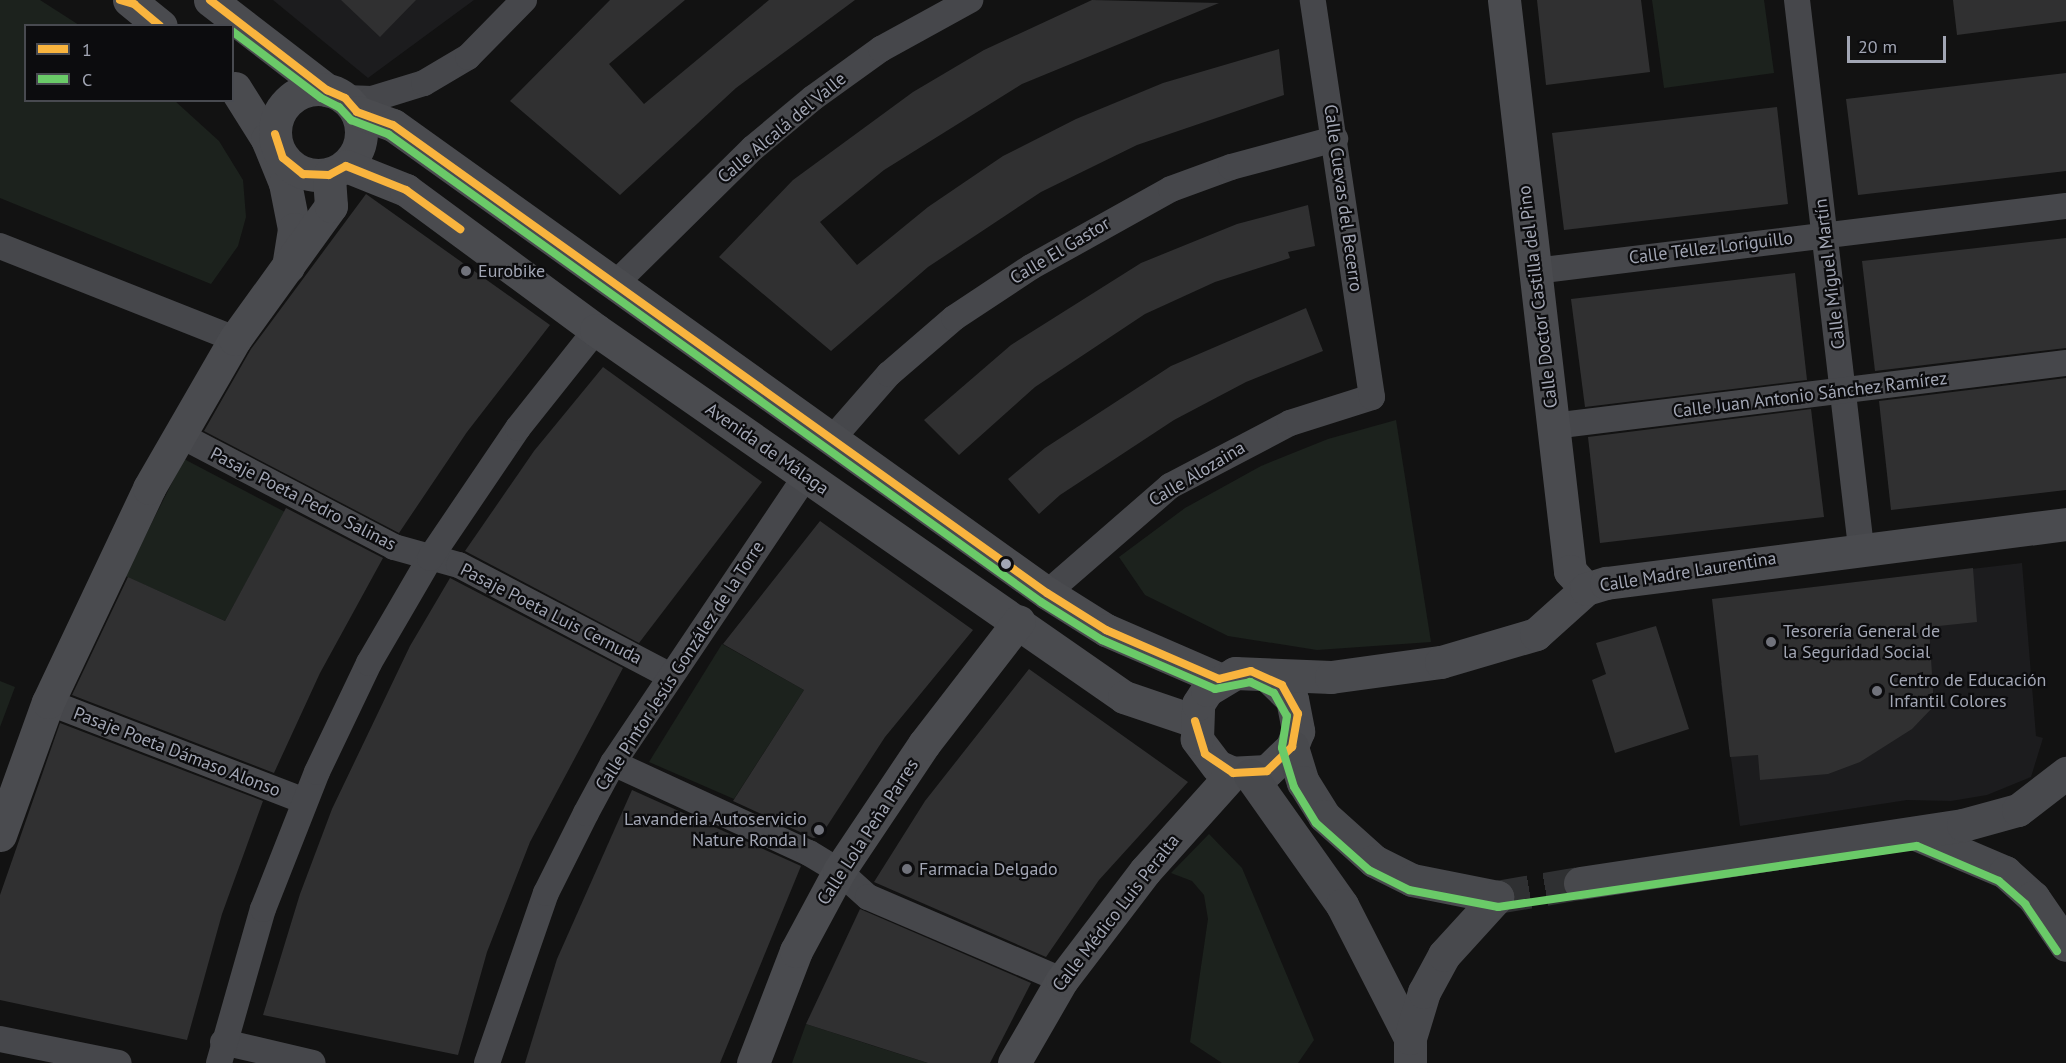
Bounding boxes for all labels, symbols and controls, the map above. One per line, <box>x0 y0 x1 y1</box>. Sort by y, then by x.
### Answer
legend <box>24 24 234 102</box>
scale bar <box>1850 24 1949 62</box>
text: 20 m <box>1858 35 1897 58</box>
text: 1 <box>82 38 92 61</box>
text: C <box>82 68 92 91</box>
street label: Calle Alcalá del Valle <box>713 68 851 188</box>
street label: Calle Cuevas del Becerro <box>1319 103 1367 293</box>
street label: Calle Doctor Castilla del Pino <box>1514 184 1562 410</box>
street label: Calle Miguel Martín <box>1810 197 1850 351</box>
street label: Calle El Gastor <box>1006 213 1114 289</box>
street label: Calle Téllez Loriguillo <box>1627 227 1795 269</box>
place label: Eurobike <box>478 260 545 282</box>
marker: Eurobike <box>459 264 473 278</box>
street label: Calle Juan Antonio Sánchez Ramírez <box>1671 367 1949 423</box>
street label: Avenida de Málaga <box>701 399 833 499</box>
street label: Calle Alozaina <box>1145 437 1249 511</box>
street label: Pasaje Poeta Pedro Salinas <box>207 443 399 555</box>
street label: Calle Pintor Jesús González de la Torre <box>591 537 769 795</box>
street label: Calle Madre Laurentina <box>1598 547 1778 597</box>
unlabelled marker <box>1000 558 1012 570</box>
street label: Pasaje Poeta Luis Cernuda <box>457 559 645 669</box>
place label: Tesorería General de la Seguridad Social <box>1783 621 1940 664</box>
marker: Tesorería General de la Seguridad Social <box>1764 635 1778 649</box>
place label: Centro de Educación Infantil Colores <box>1889 670 2046 712</box>
marker: Centro de Educación Infantil Colores <box>1870 684 1884 698</box>
street label: Pasaje Poeta Dámaso Alonso <box>70 702 284 802</box>
street label: Calle Lola Peña Parres <box>813 755 923 909</box>
place label: Lavanderia Autoservicio Nature Ronda I <box>623 809 807 852</box>
marker: Lavanderia Autoservicio Nature Ronda I <box>812 823 826 837</box>
street label: Calle Médico Luis Peralta <box>1048 830 1184 996</box>
place label: Farmacia Delgado <box>919 858 1058 880</box>
marker: Farmacia Delgado <box>900 862 914 876</box>

